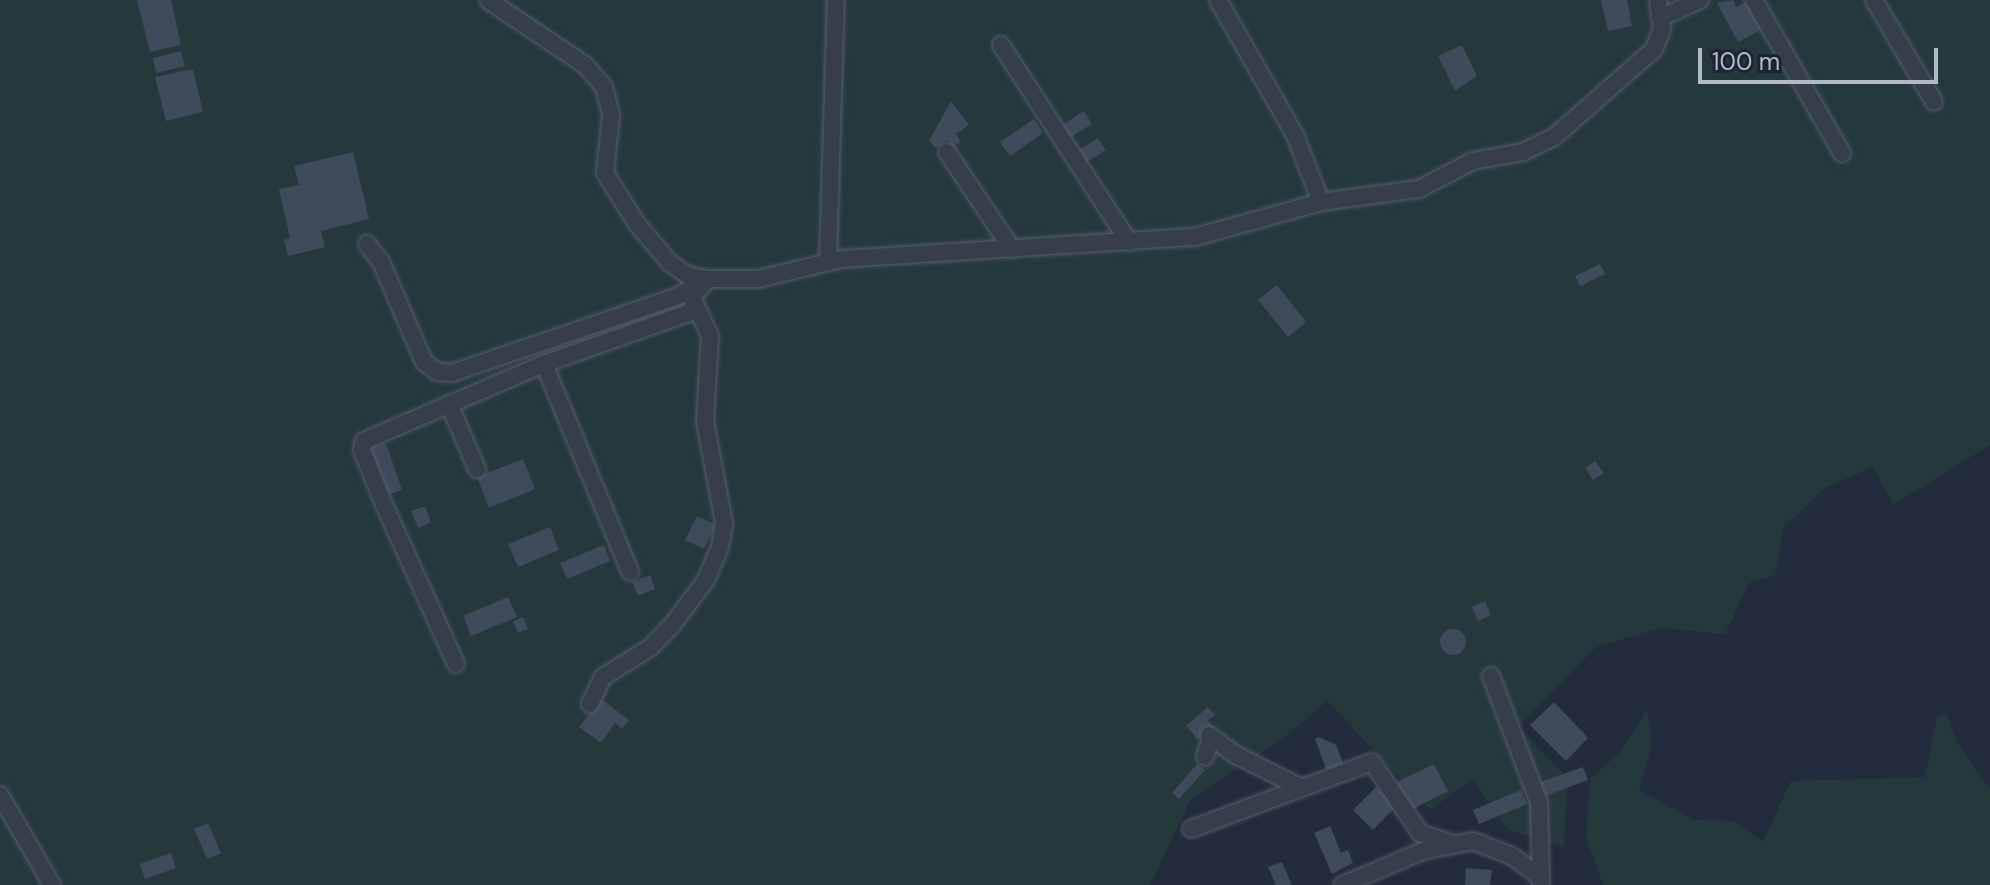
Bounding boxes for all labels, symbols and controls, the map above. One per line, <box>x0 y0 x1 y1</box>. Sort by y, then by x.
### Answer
scale bar <box>1702 32 1942 82</box>
text: 100 m <box>1712 46 1780 77</box>

